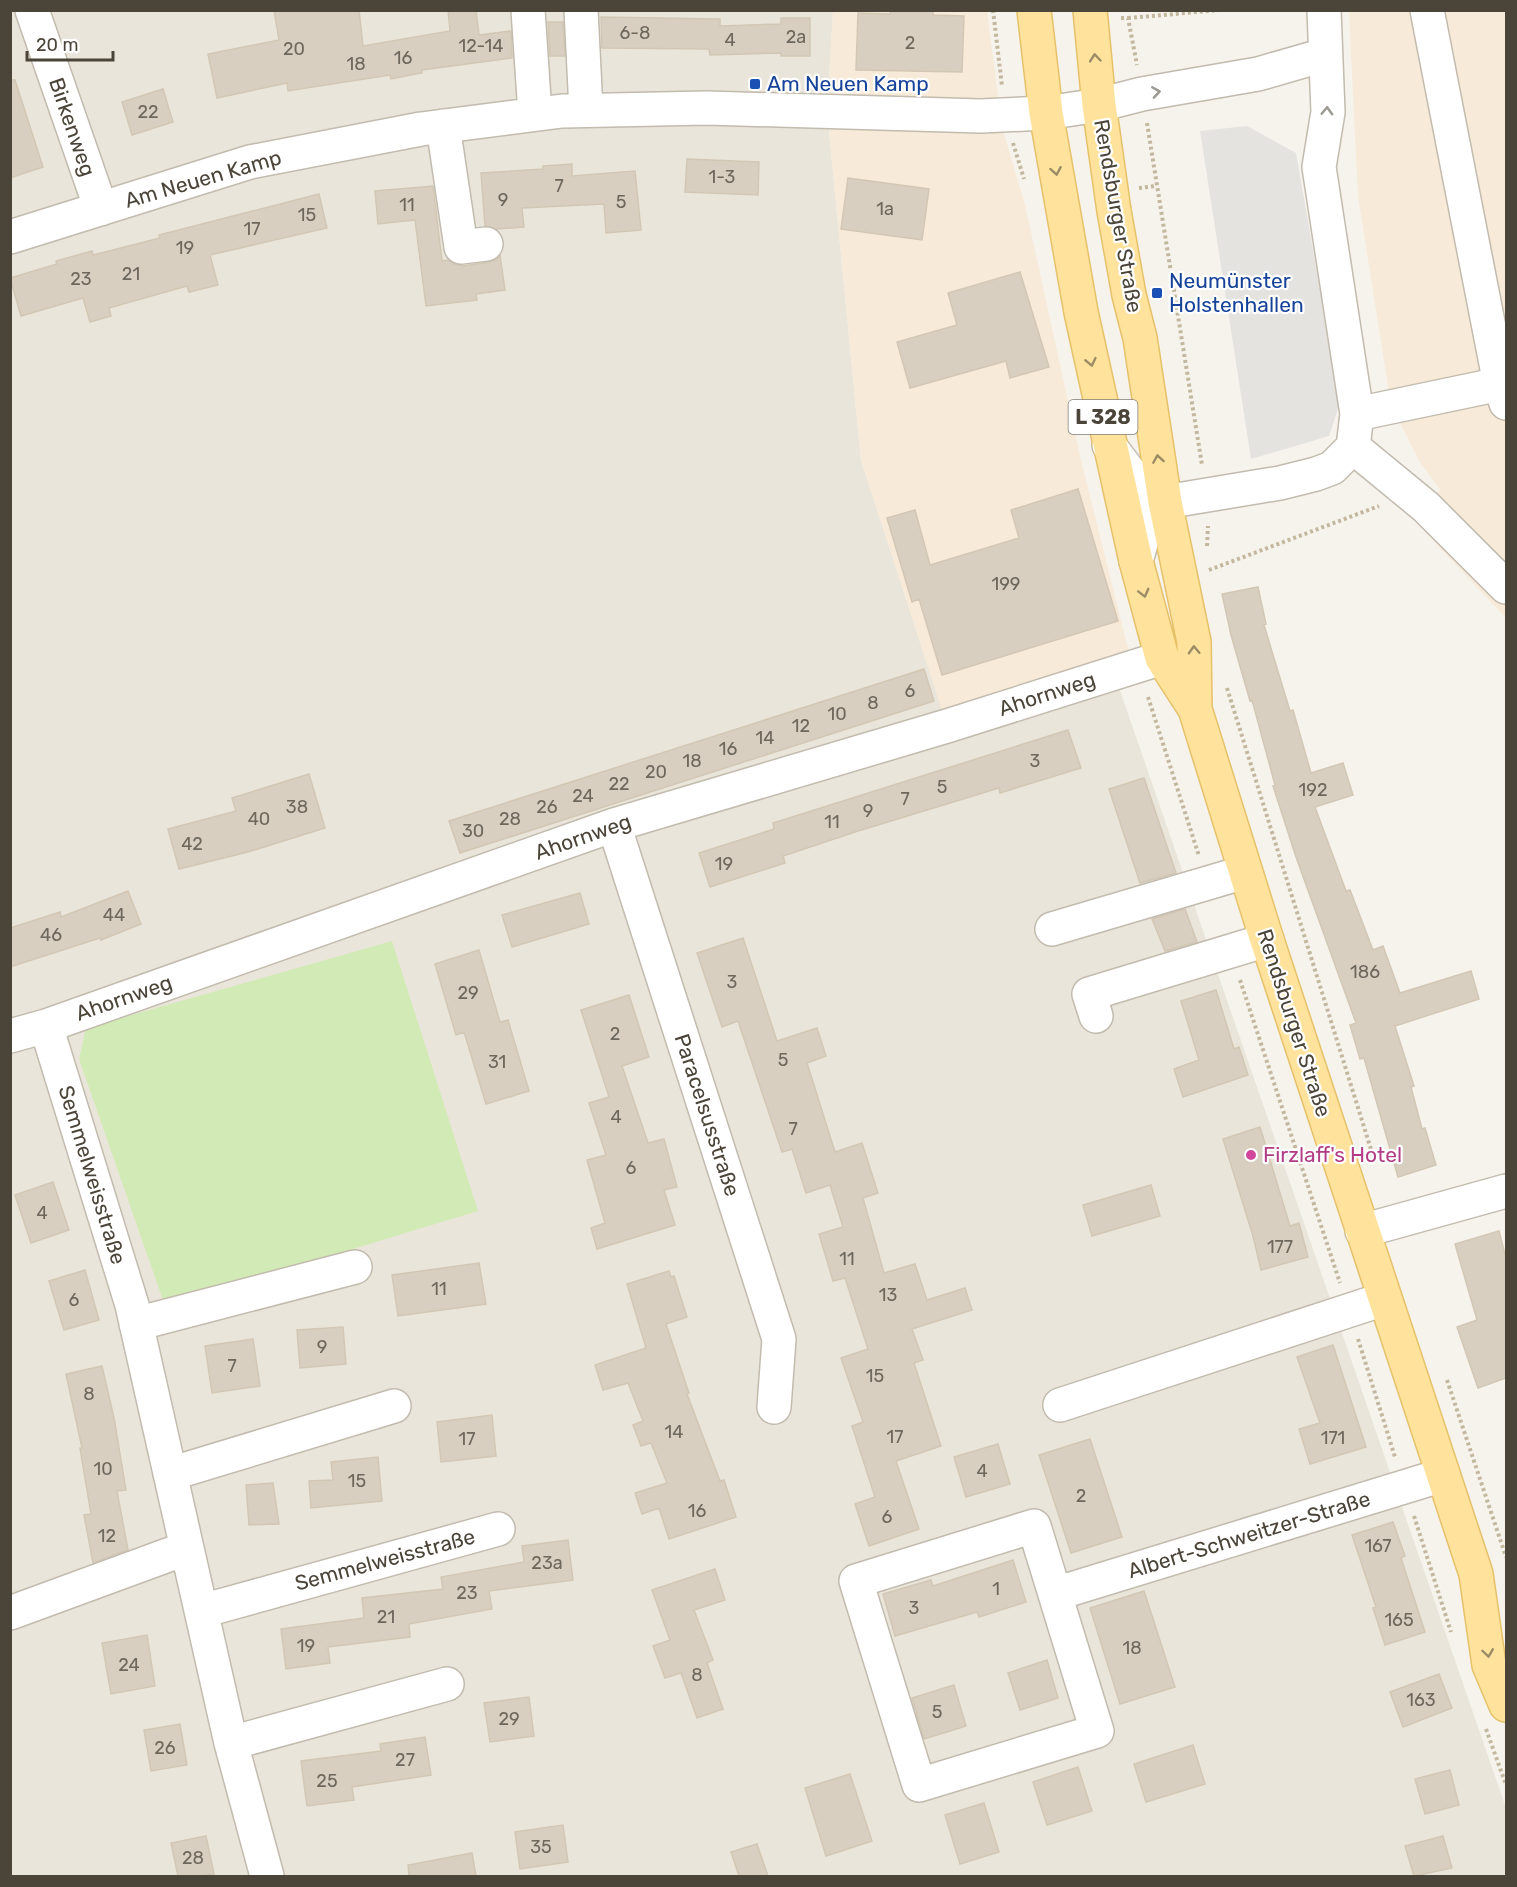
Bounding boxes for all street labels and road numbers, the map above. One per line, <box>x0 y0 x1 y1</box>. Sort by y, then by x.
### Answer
street label: Birkenweg <box>44 74 101 179</box>
street label: Rendsburger Straße <box>1089 117 1148 315</box>
street label: Am Neuen Kamp <box>122 144 284 213</box>
road number: L 328 <box>1068 400 1138 434</box>
street label: Ahornweg <box>995 666 1098 721</box>
street label: Ahornweg <box>531 808 634 865</box>
street label: Rendsburger Straße <box>1252 926 1337 1120</box>
street label: Ahornweg <box>72 969 175 1026</box>
street label: Paracelsusstraße <box>669 1031 746 1199</box>
street label: Semmelweisstraße <box>53 1082 132 1267</box>
street label: Albert-Schweitzer-Straße <box>1125 1486 1373 1583</box>
street label: Semmelweisstraße <box>292 1523 478 1596</box>

